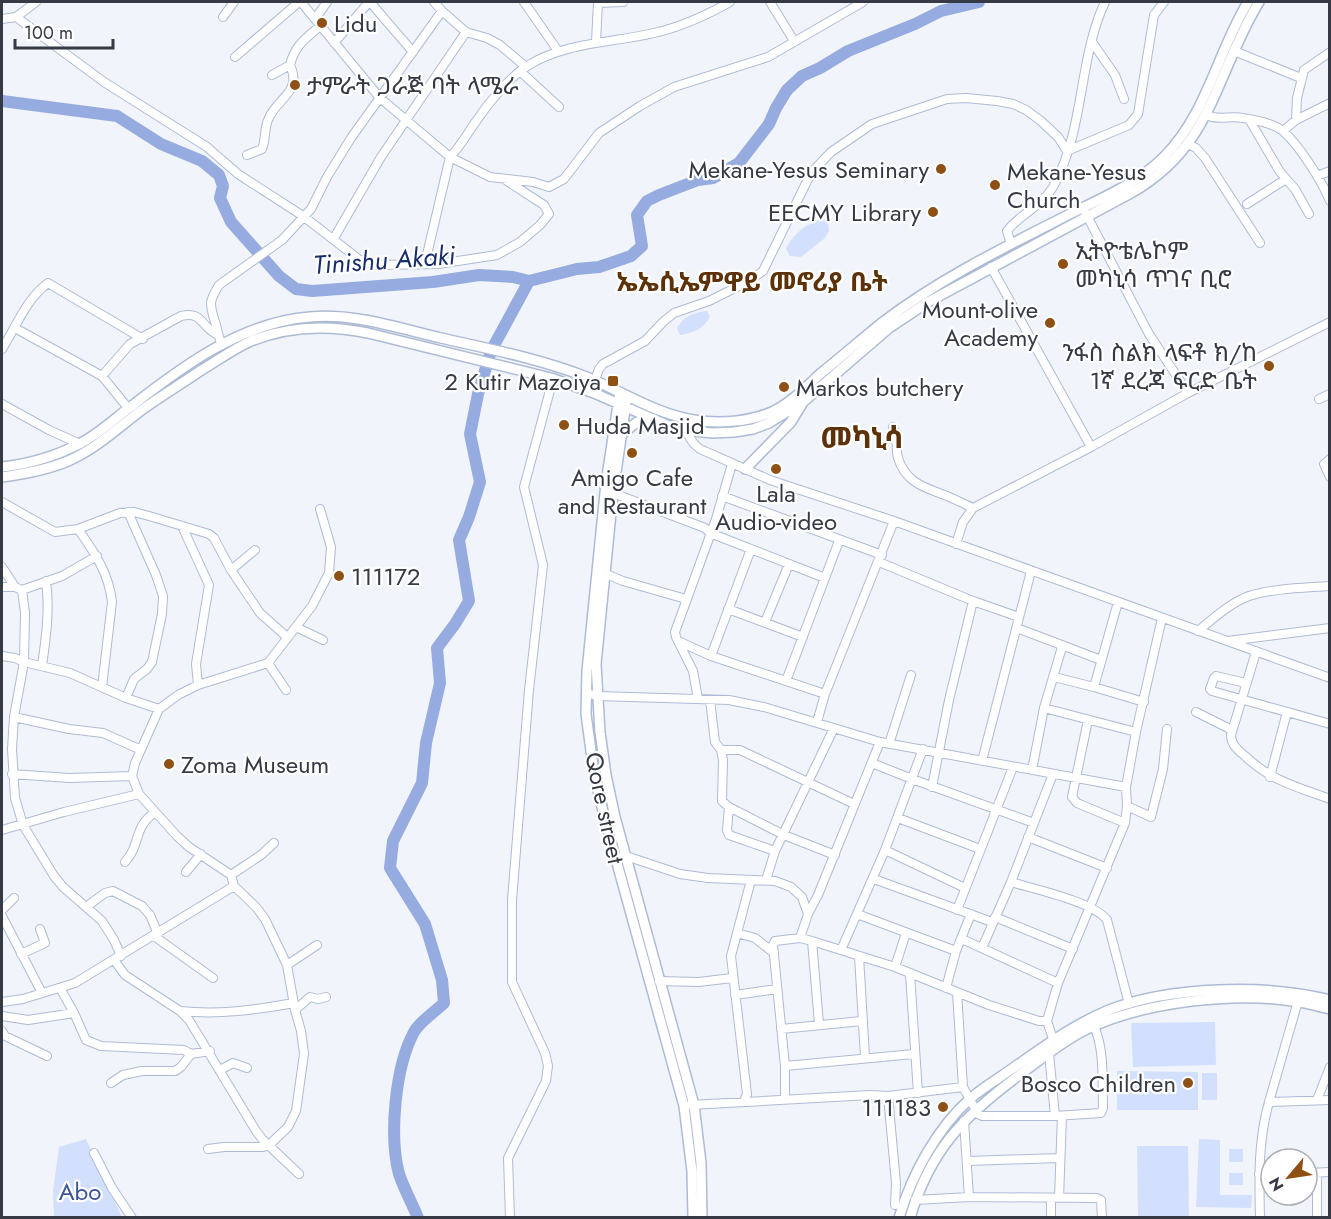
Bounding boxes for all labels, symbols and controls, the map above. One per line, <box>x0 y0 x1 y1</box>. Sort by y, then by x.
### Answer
place label: Lidu <box>334 6 377 41</box>
scale bar <box>15 12 112 50</box>
marker: Lidu <box>315 16 329 30</box>
text: 100 m <box>24 20 73 46</box>
place label: ታምራት ጋራጅ ባት ላሜራ <box>307 68 519 103</box>
marker: ታምራት ጋራጅ ባት ላሜራ <box>288 78 302 92</box>
place label: Mekane-Yesus Seminary <box>688 152 929 187</box>
place label: Mekane-Yesus Church <box>1007 154 1146 217</box>
marker: Mekane-Yesus Seminary <box>934 162 948 176</box>
marker: Mekane-Yesus Church <box>988 178 1002 192</box>
place label: EECMY Library <box>768 195 921 230</box>
marker: EECMY Library <box>926 205 940 219</box>
place label: ኢትዮቴሌኮም መካኒሳ ጥገና ቢሮ <box>1075 233 1232 296</box>
water label: Tinishu Akaki <box>312 236 457 284</box>
marker: ኢትዮቴሌኮም መካኒሳ ጥገና ቢሮ <box>1056 257 1070 271</box>
district label: ኤኤሲኤምዋይ መኖሪያ ቤት <box>616 263 888 301</box>
place label: Mount-olive Academy <box>922 292 1038 355</box>
marker: Mount-olive Academy <box>1043 316 1057 330</box>
place label: ንፋስ ስልክ ላፍቶ ክ/ከ 1ኛ ደረጃ ፍርድ ቤት <box>1063 335 1258 398</box>
marker: ንፋስ ስልክ ላፍቶ ክ/ከ 1ኛ ደረጃ ፍርድ ቤት <box>1262 359 1276 373</box>
place label: 2 Kutir Mazoiya <box>444 364 601 399</box>
place label: Markos butchery <box>796 370 964 405</box>
marker: 2 Kutir Mazoiya <box>606 374 620 388</box>
marker: Markos butchery <box>777 380 791 394</box>
place label: Huda Masjid <box>576 408 705 443</box>
district label: መካኒሳ <box>820 416 904 459</box>
marker: Huda Masjid <box>557 418 571 432</box>
marker: Amigo Cafe and Restaurant <box>625 446 639 460</box>
place label: Amigo Cafe and Restaurant <box>558 460 707 523</box>
marker: Lala Audio-video <box>769 462 783 476</box>
place label: Lala Audio-video <box>715 476 837 539</box>
place label: 111172 <box>351 559 420 594</box>
marker: 111172 <box>332 569 346 583</box>
place label: Zoma Museum <box>181 747 329 782</box>
street label: Qore street <box>576 749 634 867</box>
marker: Zoma Museum <box>162 757 176 771</box>
place label: Bosco Children <box>1021 1066 1176 1101</box>
marker: Bosco Children <box>1181 1076 1195 1090</box>
place label: 111183 <box>862 1090 931 1125</box>
marker: 111183 <box>936 1100 950 1114</box>
north arrow <box>1259 1147 1319 1207</box>
text: N <box>1263 1173 1289 1195</box>
park label: Abo <box>59 1174 101 1209</box>

